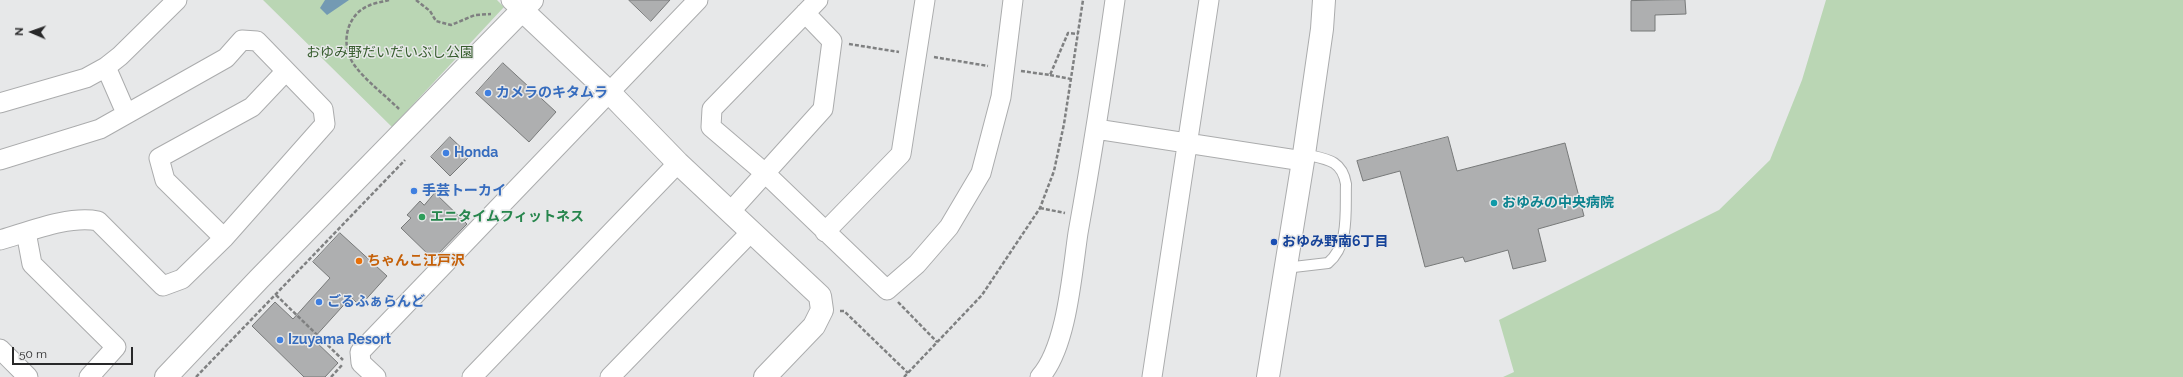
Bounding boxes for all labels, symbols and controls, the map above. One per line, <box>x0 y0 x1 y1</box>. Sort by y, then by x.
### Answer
north arrow <box>12 12 52 52</box>
text: N <box>13 27 26 36</box>
park label: おゆみ野だいだいぶし公園 <box>306 45 474 61</box>
place label: カメラのキタムラ <box>496 85 608 101</box>
marker: カメラのキタムラ <box>483 88 493 98</box>
place label: Honda <box>454 145 498 161</box>
marker: Honda <box>441 148 451 158</box>
place label: 手芸トーカイ <box>422 183 506 199</box>
marker: 手芸トーカイ <box>409 186 419 196</box>
place label: おゆみの中央病院 <box>1502 195 1614 211</box>
marker: おゆみの中央病院 <box>1489 198 1499 208</box>
place label: エニタイムフィットネス <box>430 209 584 225</box>
marker: エニタイムフィットネス <box>417 212 427 222</box>
place label: おゆみ野南6丁目 <box>1282 234 1388 250</box>
marker: おゆみ野南6丁目 <box>1269 237 1279 247</box>
place label: ちゃんこ江戸沢 <box>367 253 465 269</box>
marker: ちゃんこ江戸沢 <box>354 256 364 266</box>
place label: ごるふぁらんど <box>327 294 425 310</box>
marker: ごるふぁらんど <box>314 297 324 307</box>
place label: Izuyama Resort <box>288 332 391 348</box>
marker: Izuyama Resort <box>275 335 285 345</box>
scale bar <box>14 339 135 365</box>
text: 50 m <box>19 347 47 361</box>

